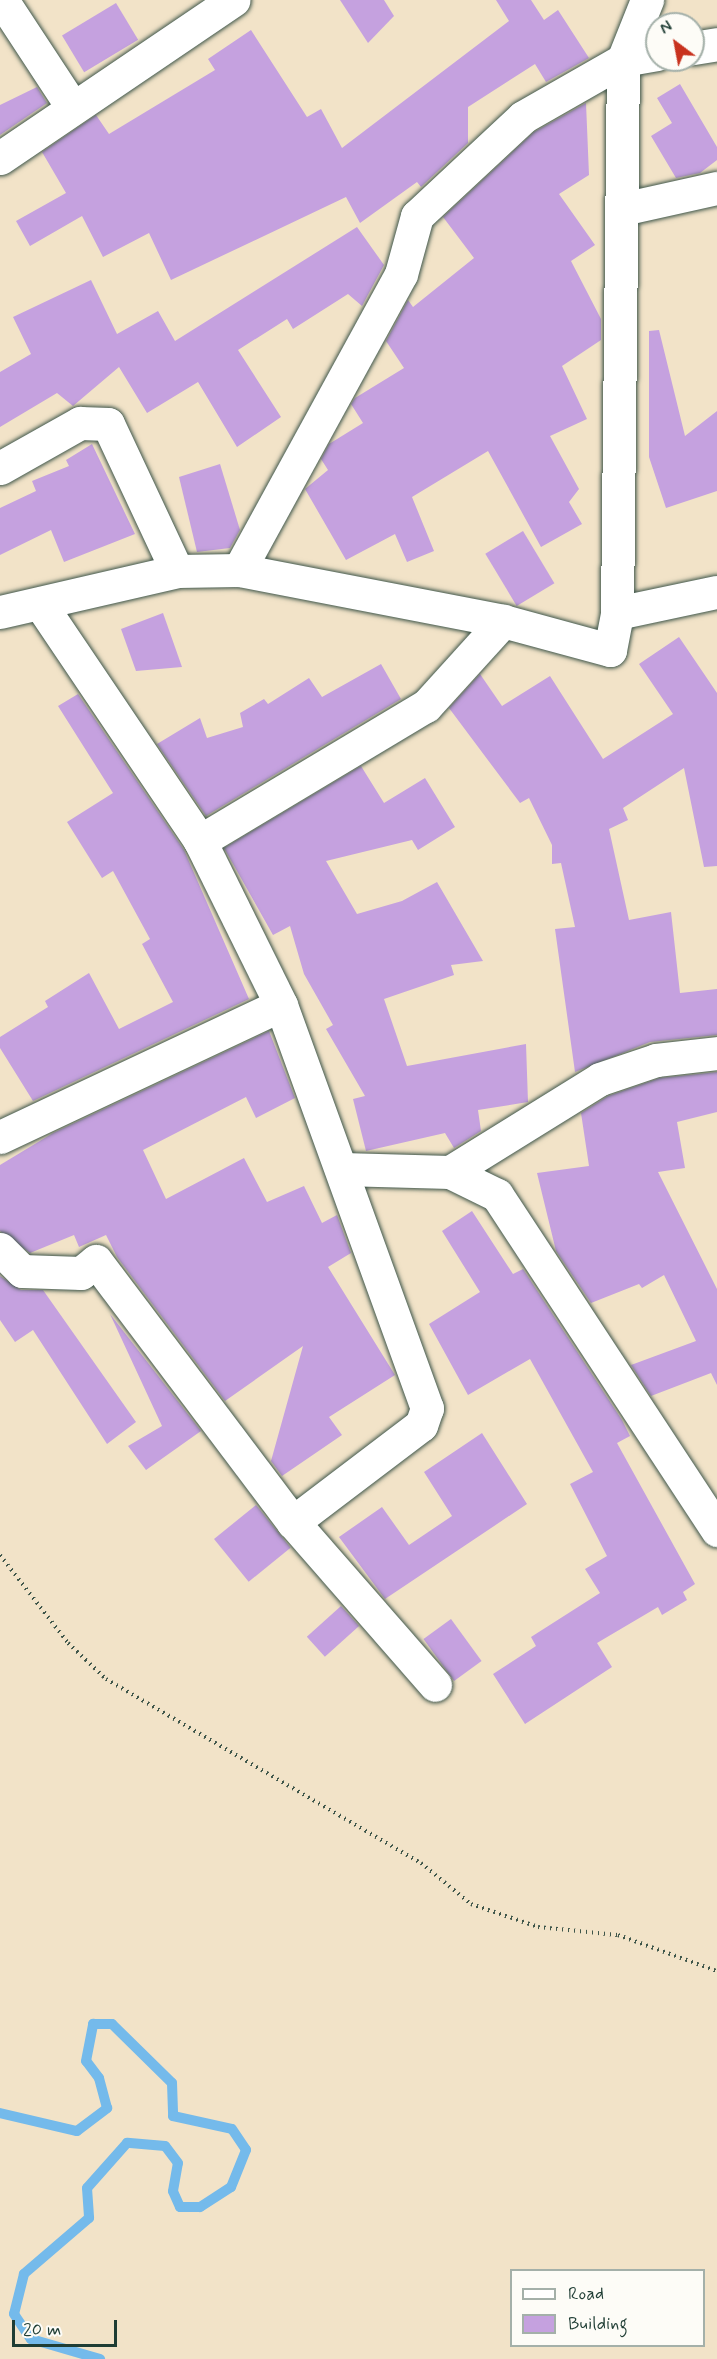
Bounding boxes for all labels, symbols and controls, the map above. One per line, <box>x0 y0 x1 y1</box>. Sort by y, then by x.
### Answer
north arrow <box>645 12 705 72</box>
text: N <box>656 16 676 40</box>
legend <box>510 2269 705 2347</box>
text: Road <box>568 2282 604 2306</box>
scale bar <box>15 2308 120 2346</box>
text: Building <box>568 2312 628 2336</box>
text: 20 m <box>23 2318 61 2342</box>

